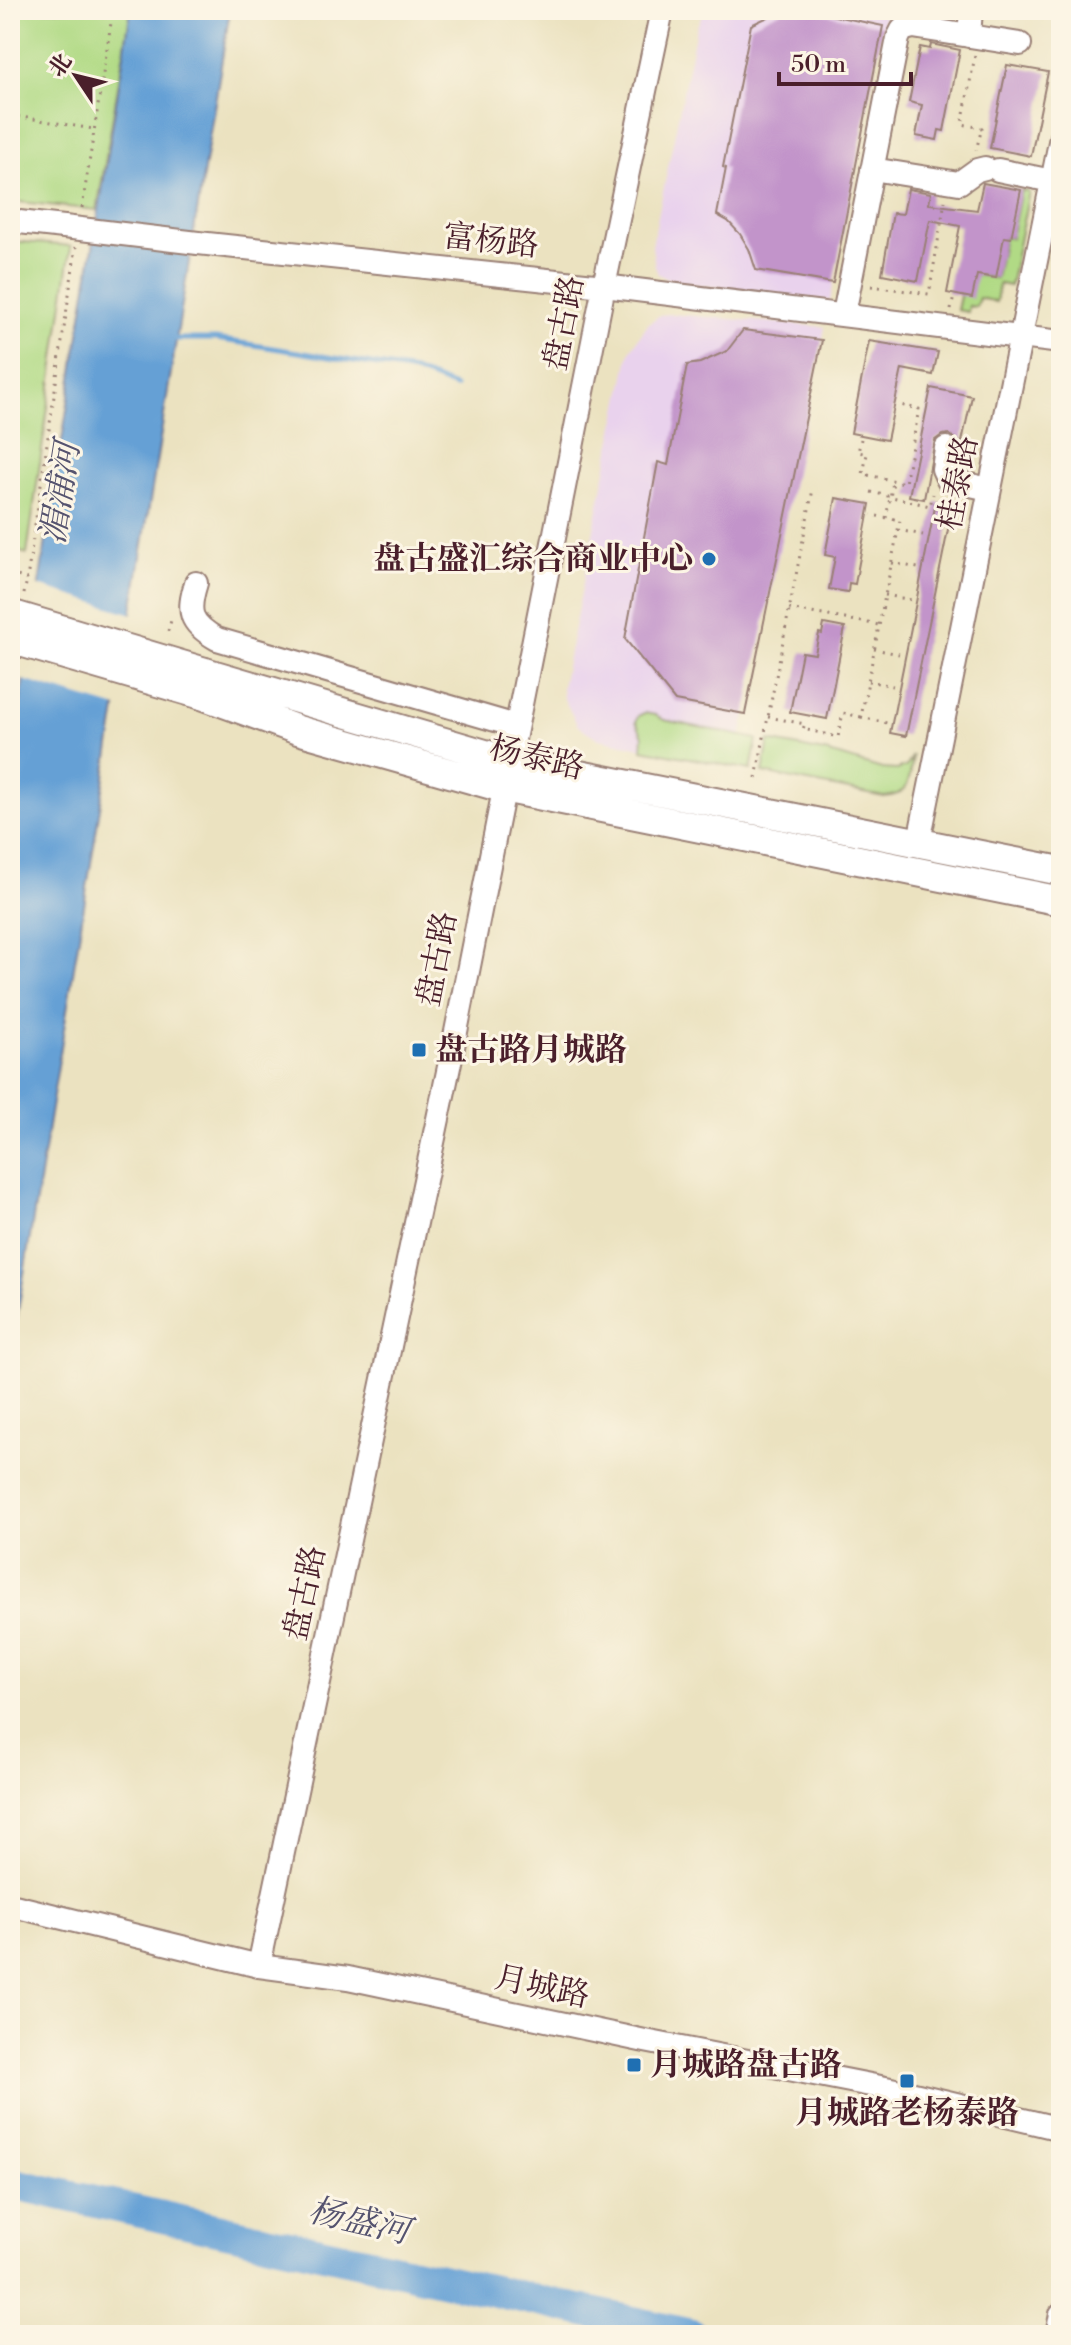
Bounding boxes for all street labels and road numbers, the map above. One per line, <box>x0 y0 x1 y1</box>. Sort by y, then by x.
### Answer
street label: 富杨路 <box>441 216 541 266</box>
street label: 盘古路 <box>535 272 593 374</box>
street label: 桂泰路 <box>929 432 987 534</box>
street label: 杨泰路 <box>486 728 588 788</box>
street label: 盘古路 <box>408 908 466 1010</box>
street label: 盘古路 <box>275 1542 335 1644</box>
street label: 月城路 <box>491 1957 593 2017</box>

